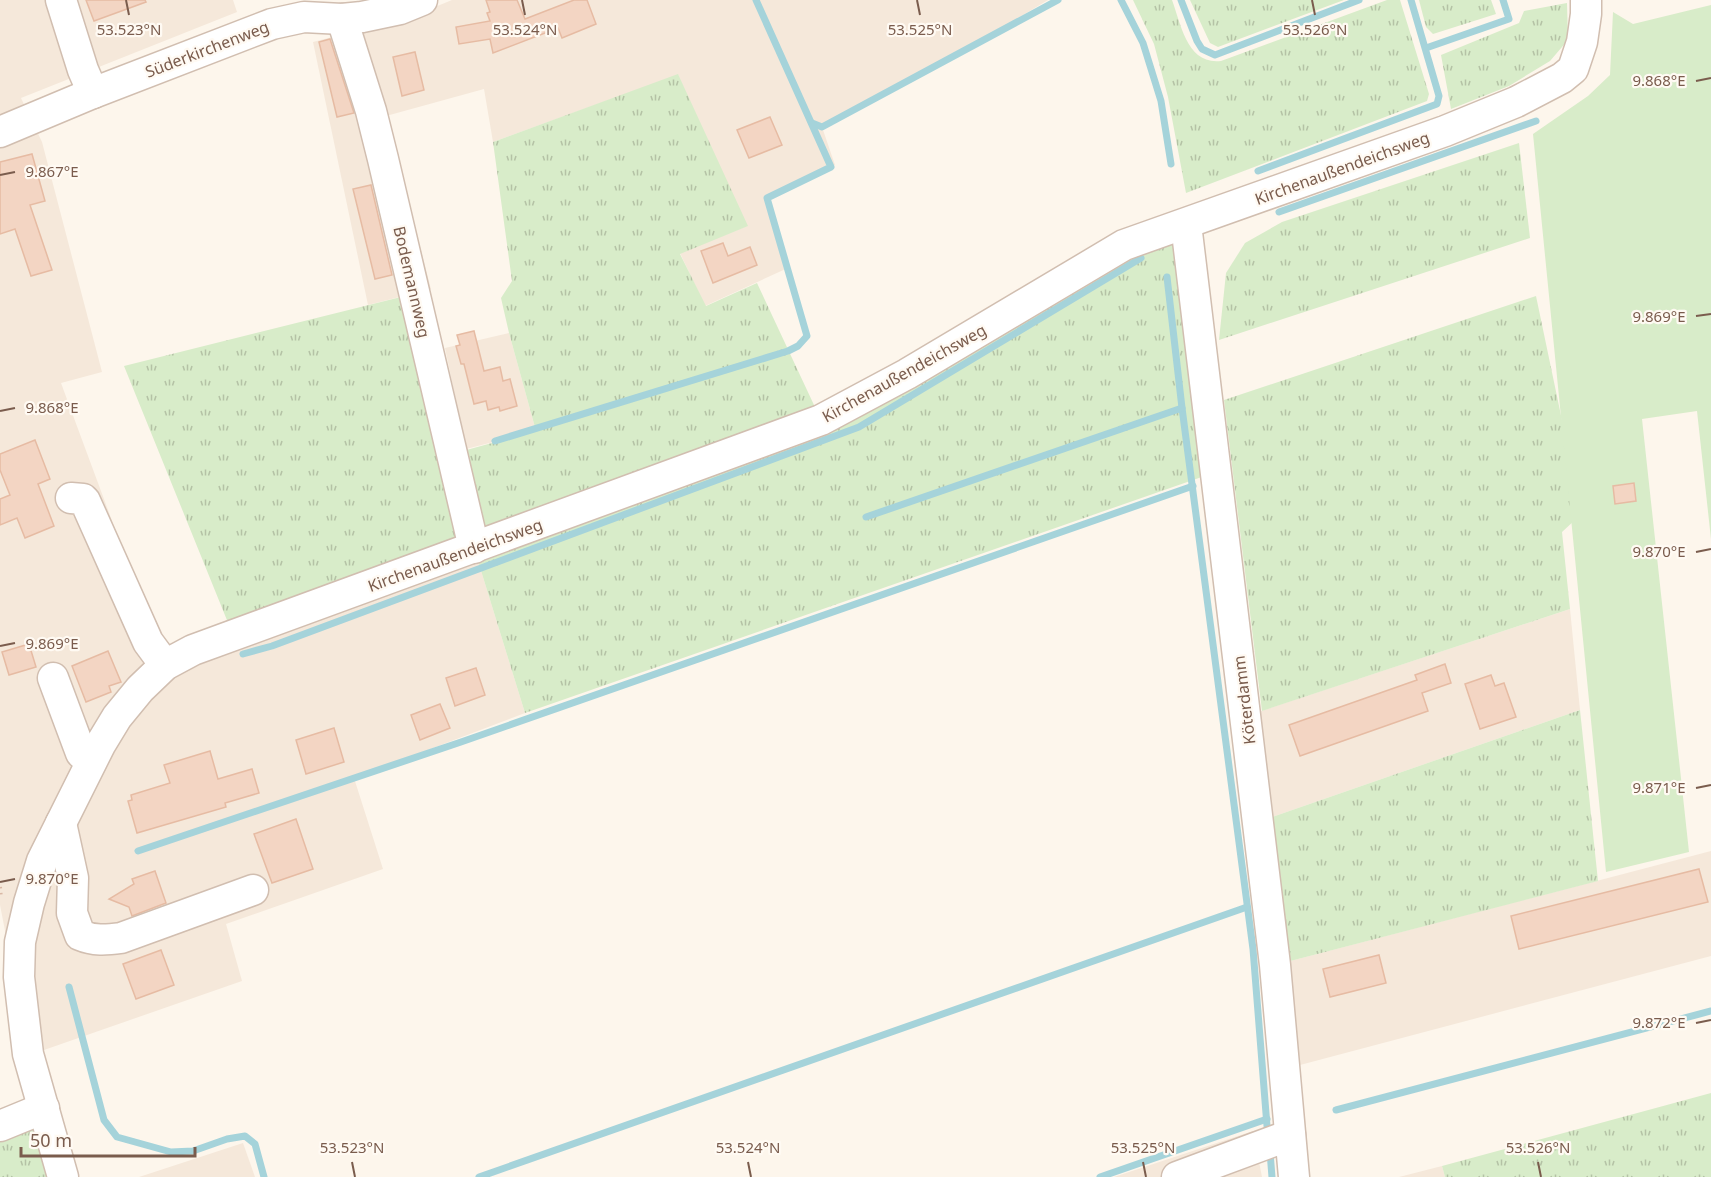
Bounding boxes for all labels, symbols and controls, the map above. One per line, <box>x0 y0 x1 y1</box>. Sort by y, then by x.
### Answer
street label: Süderkirchenweg <box>142 15 272 83</box>
text: 53.523°N <box>97 19 161 39</box>
text: 53.524°N <box>493 19 557 39</box>
text: 53.525°N <box>888 19 952 39</box>
text: 53.526°N <box>1283 19 1347 39</box>
text: 9.868°E <box>1632 70 1686 90</box>
street label: Kirchenaußendeichsweg <box>1252 126 1432 210</box>
text: 9.867°E <box>25 161 79 181</box>
street label: Bodemannweg <box>388 224 436 340</box>
text: 9.869°E <box>1632 306 1686 326</box>
street label: Kirchenaußendeichsweg <box>818 319 990 427</box>
text: 9.868°E <box>25 397 79 417</box>
street label: Kirchenaußendeichsweg <box>365 513 545 597</box>
text: 9.870°E <box>1632 541 1686 561</box>
text: 9.869°E <box>25 633 79 653</box>
street label: Köterdamm <box>1228 654 1260 746</box>
text: 9.871°E <box>1632 777 1686 797</box>
text: 9.870°E <box>25 868 79 888</box>
text: 9.872°E <box>1632 1012 1686 1032</box>
scale bar <box>21 1120 195 1158</box>
text: 50 m <box>30 1128 72 1152</box>
text: 53.523°N <box>320 1137 384 1157</box>
text: 53.524°N <box>716 1137 780 1157</box>
text: 53.525°N <box>1111 1137 1175 1157</box>
text: 53.526°N <box>1506 1137 1570 1157</box>

